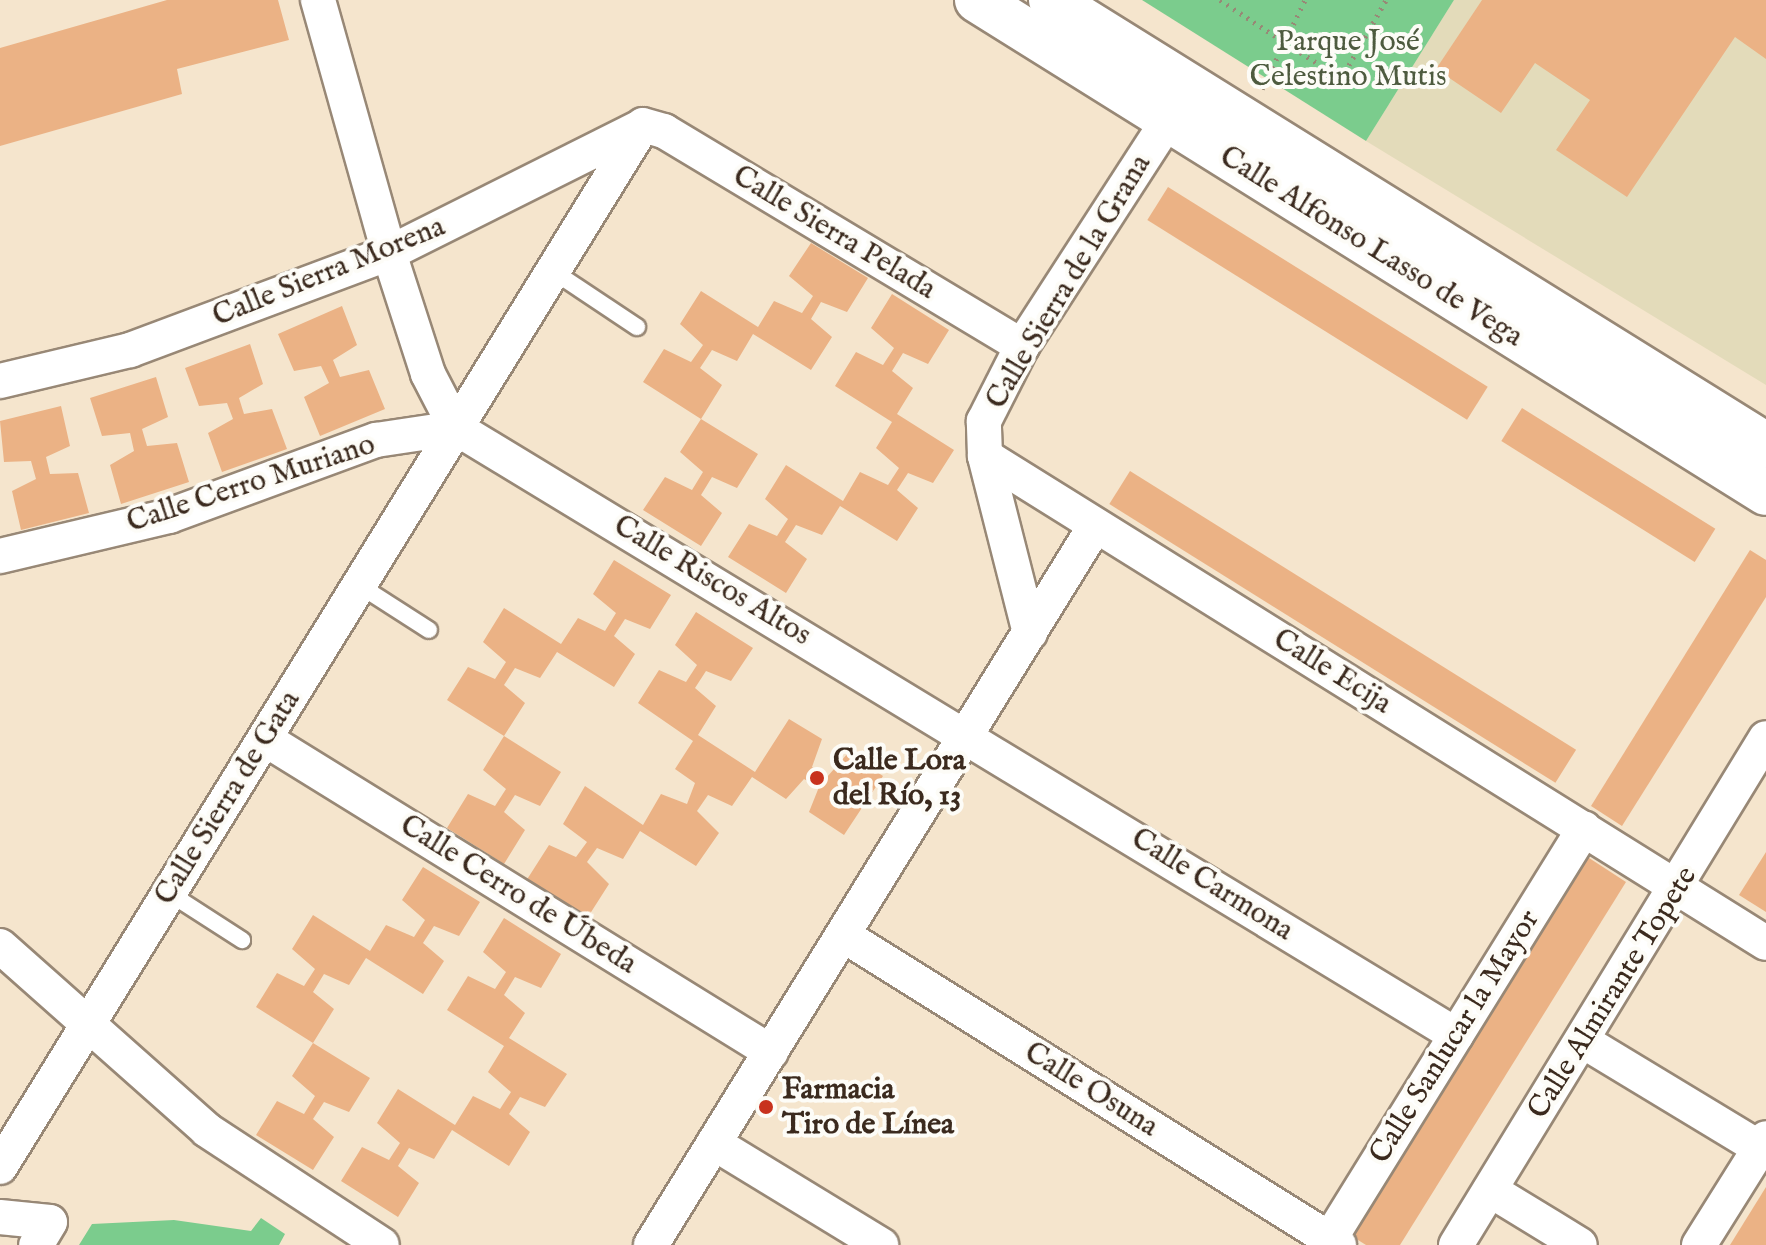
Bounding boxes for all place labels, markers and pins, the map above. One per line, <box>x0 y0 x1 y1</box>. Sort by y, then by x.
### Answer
place label: Calle Lora del Río, 13 <box>833 743 966 814</box>
marker: Calle Lora del Río, 13 <box>808 769 826 787</box>
place label: Farmacia Tiro de Línea <box>782 1072 954 1142</box>
marker: Farmacia Tiro de Línea <box>757 1098 775 1116</box>

